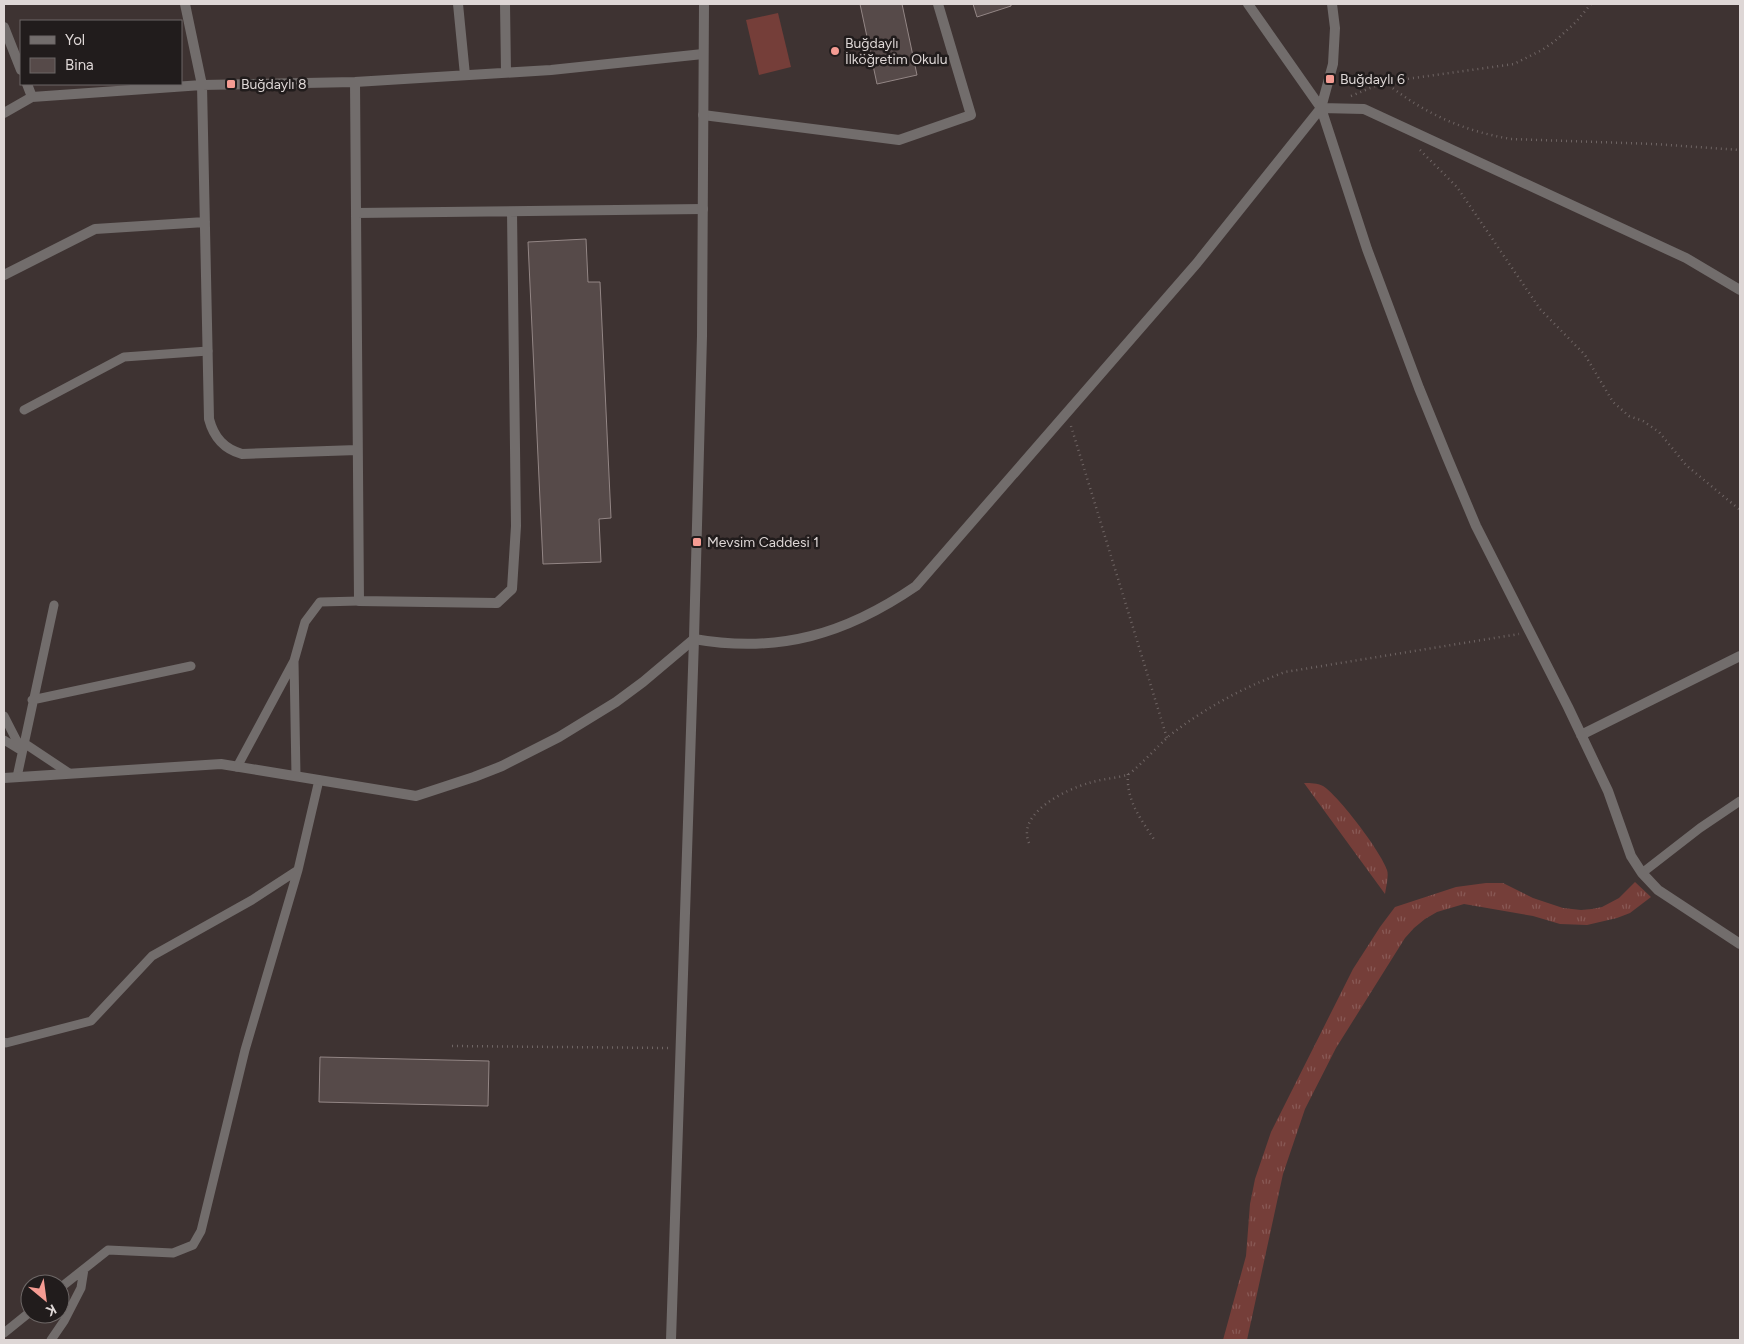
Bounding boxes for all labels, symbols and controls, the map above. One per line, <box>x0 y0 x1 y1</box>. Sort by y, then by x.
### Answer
legend <box>20 20 182 85</box>
text: Yol <box>65 31 85 49</box>
place label: Buğdaylı İlköğretim Okulu <box>845 35 948 68</box>
marker: Buğdaylı İlköğretim Okulu <box>829 45 841 57</box>
text: Bina <box>65 56 94 74</box>
place label: Buğdaylı 6 <box>1340 71 1405 88</box>
marker: Buğdaylı 6 <box>1324 73 1336 85</box>
place label: Buğdaylı 8 <box>241 76 307 93</box>
marker: Buğdaylı 8 <box>225 78 237 90</box>
place label: Mevsim Caddesi 1 <box>707 534 819 551</box>
marker: Mevsim Caddesi 1 <box>691 536 703 548</box>
north arrow <box>20 1274 70 1324</box>
text: K <box>42 1300 59 1320</box>

